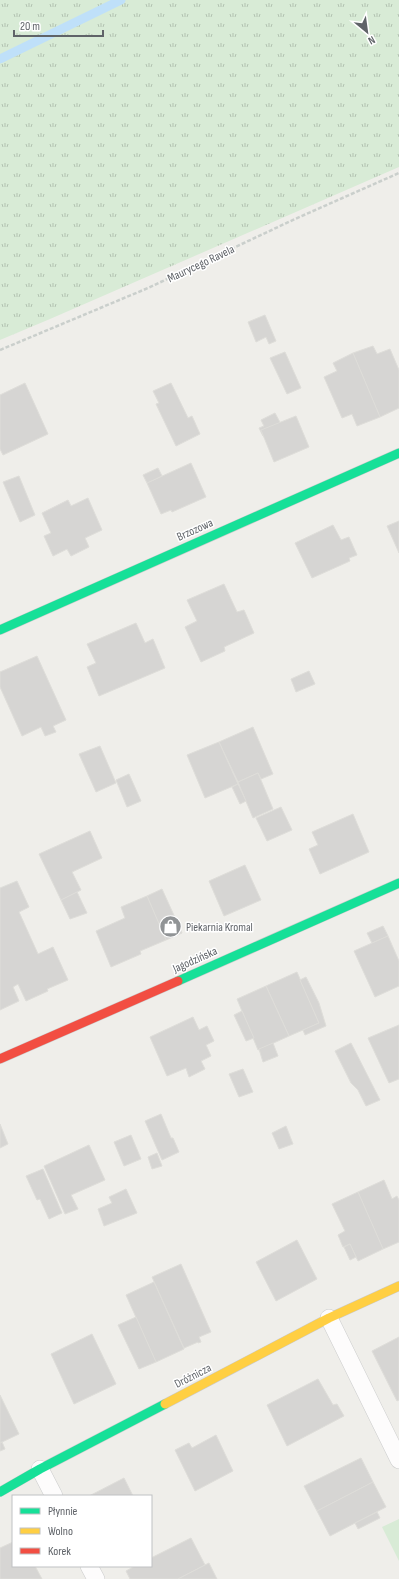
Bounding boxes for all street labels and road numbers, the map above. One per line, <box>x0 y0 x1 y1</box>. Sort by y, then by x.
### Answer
street label: Maurycego Ravela <box>165 242 237 286</box>
street label: Brzozowa <box>175 515 216 545</box>
street label: Jagodzińska <box>170 943 220 977</box>
street label: Dróżnicza <box>172 1360 214 1392</box>

